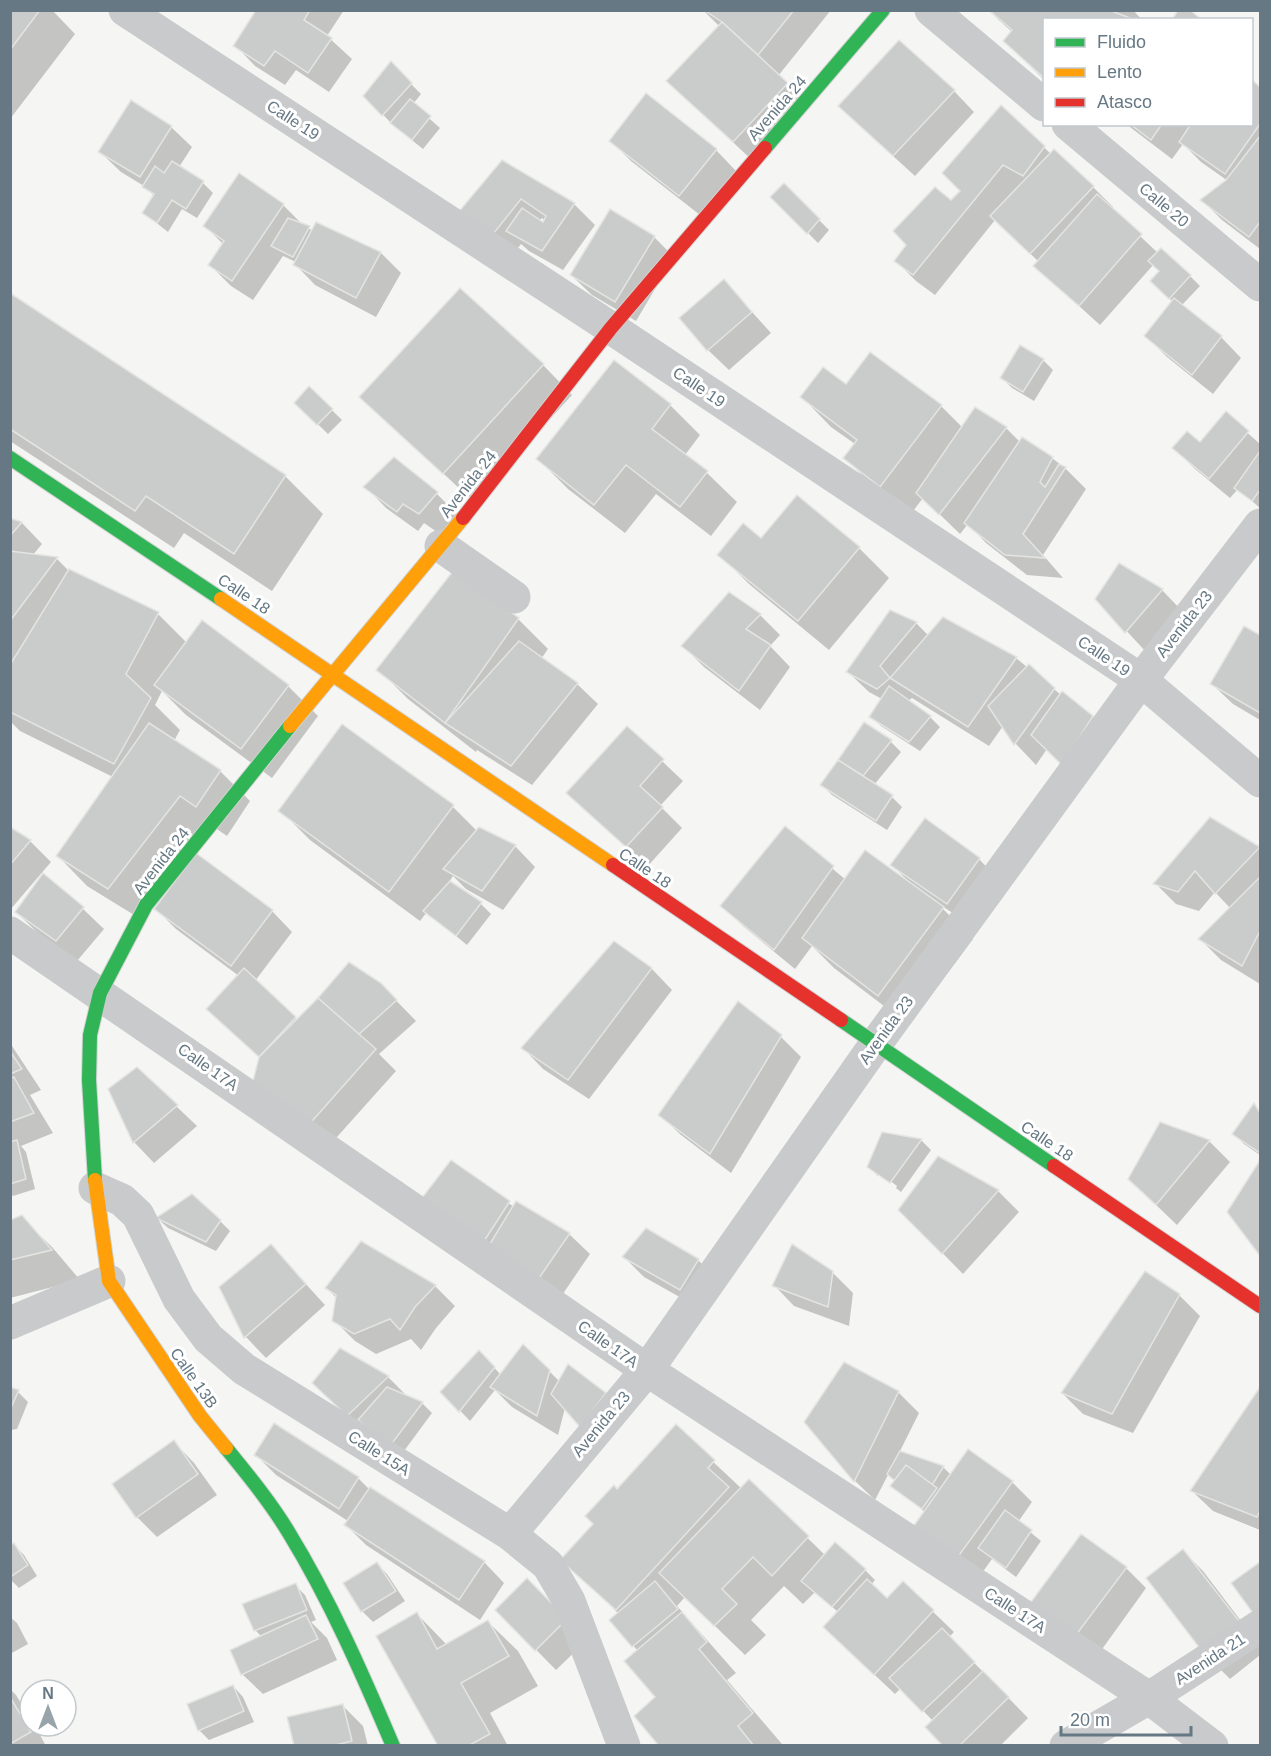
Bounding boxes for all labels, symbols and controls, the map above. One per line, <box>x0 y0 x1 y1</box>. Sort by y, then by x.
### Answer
legend <box>1043 18 1253 126</box>
text: Fluido <box>1097 32 1146 52</box>
text: Lento <box>1097 62 1142 82</box>
street label: Avenida 24 <box>744 72 810 144</box>
text: Atasco <box>1097 92 1152 112</box>
street label: Calle 19 <box>264 97 322 143</box>
street label: Calle 20 <box>1136 180 1192 230</box>
street label: Calle 19 <box>670 364 728 411</box>
street label: Avenida 24 <box>437 447 499 521</box>
street label: Calle 18 <box>215 571 273 618</box>
street label: Avenida 23 <box>1153 587 1215 661</box>
street label: Calle 19 <box>1075 633 1133 680</box>
street label: Avenida 24 <box>130 824 192 898</box>
street label: Calle 18 <box>616 845 674 892</box>
street label: Avenida 23 <box>856 993 916 1067</box>
street label: Calle 17A <box>175 1040 242 1094</box>
street label: Calle 18 <box>1018 1118 1076 1165</box>
street label: Calle 17A <box>575 1317 642 1371</box>
street label: Calle 13B <box>167 1345 221 1411</box>
street label: Avenida 23 <box>569 1388 633 1460</box>
street label: Calle 15A <box>345 1427 413 1479</box>
street label: Calle 17A <box>981 1584 1049 1636</box>
street label: Avenida 21 <box>1172 1630 1248 1688</box>
north arrow <box>18 1678 78 1738</box>
text: N <box>42 1685 54 1702</box>
scale bar <box>1061 1699 1192 1737</box>
text: 20 m <box>1070 1710 1110 1730</box>

